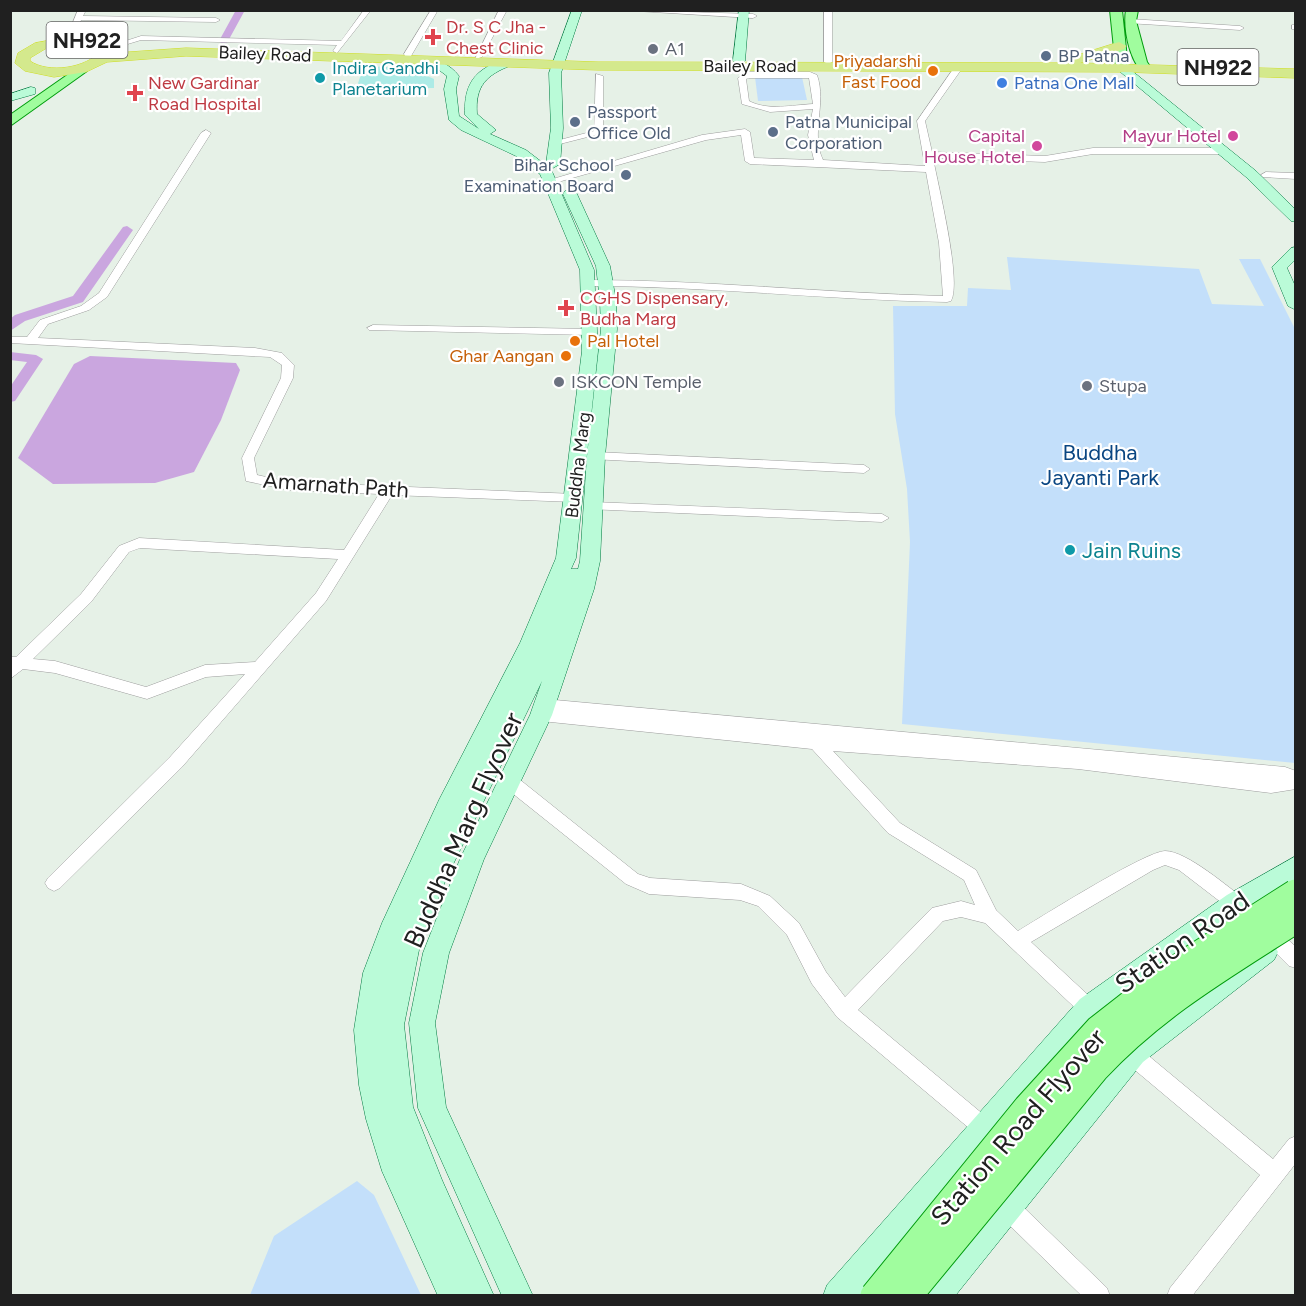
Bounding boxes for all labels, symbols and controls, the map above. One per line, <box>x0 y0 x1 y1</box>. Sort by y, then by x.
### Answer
place label: Dr. S C Jha - Chest Clinic <box>446 16 546 59</box>
road number: NH922 <box>46 22 128 58</box>
marker: Dr. S C Jha - Chest Clinic <box>424 28 442 46</box>
place label: A1 <box>665 38 685 60</box>
street label: Bailey Road <box>218 41 312 67</box>
marker: A1 <box>646 42 660 56</box>
place label: BP Patna <box>1058 45 1129 67</box>
marker: BP Patna <box>1039 49 1053 63</box>
road number: NH922 <box>1178 49 1258 85</box>
place label: Priyadarshi Fast Food <box>834 50 921 93</box>
street label: Bailey Road <box>703 55 797 77</box>
place label: Indira Gandhi Planetarium <box>332 57 439 100</box>
marker: Priyadarshi Fast Food <box>926 64 940 78</box>
marker: Indira Gandhi Planetarium <box>313 71 327 85</box>
place label: New Gardinar Road Hospital <box>148 72 261 115</box>
place label: Patna One Mall <box>1014 72 1135 94</box>
marker: Patna One Mall <box>995 76 1009 90</box>
marker: New Gardinar Road Hospital <box>126 84 144 102</box>
place label: Passport Office Old <box>587 101 671 144</box>
place label: Patna Municipal Corporation <box>785 111 912 154</box>
marker: Passport Office Old <box>568 115 582 129</box>
marker: Patna Municipal Corporation <box>766 125 780 139</box>
place label: Capital House Hotel <box>924 125 1025 168</box>
place label: Mayur Hotel <box>1122 125 1221 147</box>
marker: Mayur Hotel <box>1226 129 1240 143</box>
marker: Capital House Hotel <box>1030 139 1044 153</box>
place label: Bihar School Examination Board <box>464 154 614 197</box>
marker: Bihar School Examination Board <box>619 168 633 182</box>
place label: CGHS Dispensary, Budha Marg <box>580 287 728 330</box>
marker: CGHS Dispensary, Budha Marg <box>557 299 575 317</box>
place label: Pal Hotel <box>587 330 659 352</box>
marker: Pal Hotel <box>568 334 582 348</box>
place label: Ghar Aangan <box>449 345 554 367</box>
marker: Ghar Aangan <box>559 349 573 363</box>
place label: ISKCON Temple <box>571 371 702 393</box>
marker: ISKCON Temple <box>552 375 566 389</box>
place label: Stupa <box>1099 375 1147 397</box>
marker: Stupa <box>1080 379 1094 393</box>
street label: Buddha Marg <box>561 411 595 519</box>
park label: Buddha Jayanti Park <box>1041 439 1159 491</box>
street label: Amarnath Path <box>262 466 410 504</box>
place label: Jain Ruins <box>1082 537 1181 564</box>
marker: Jain Ruins <box>1063 543 1077 557</box>
street label: Buddha Marg Flyover <box>396 707 530 953</box>
street label: Station Road <box>1108 884 1256 1000</box>
street label: Station Road Flyover <box>923 1022 1113 1232</box>

